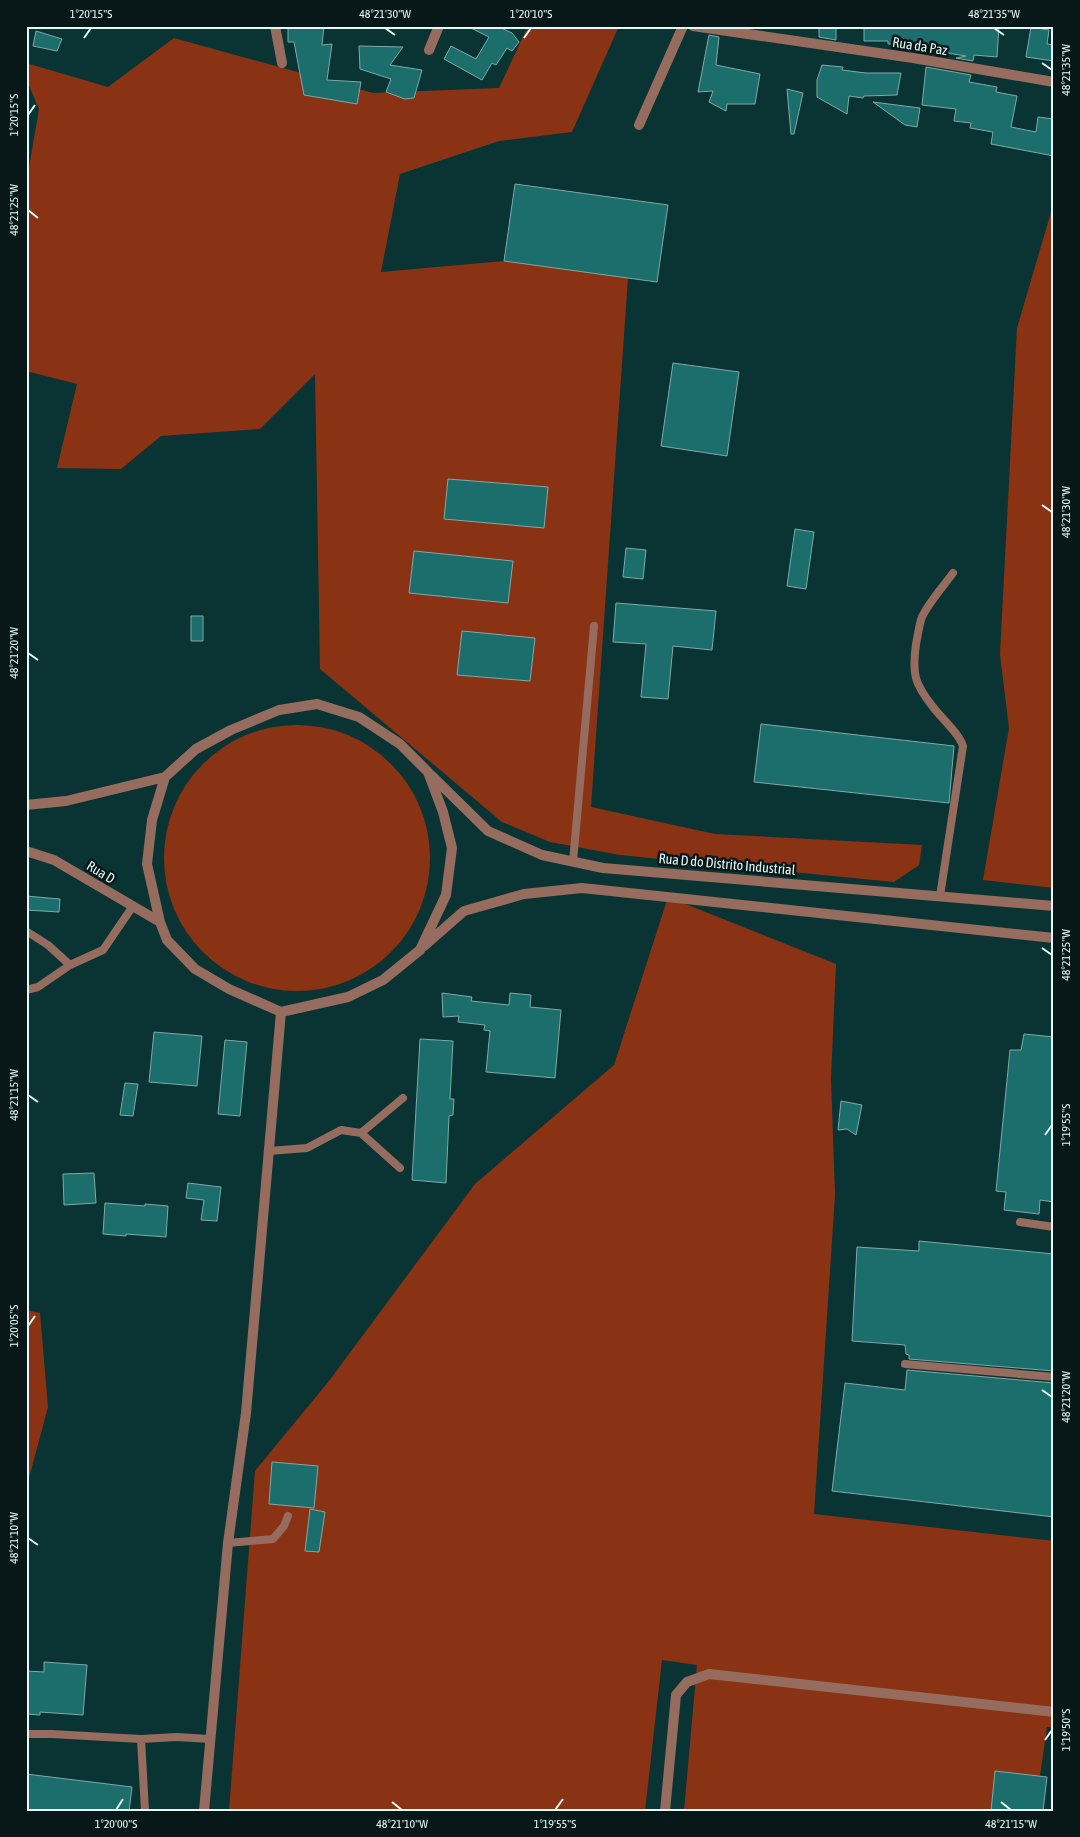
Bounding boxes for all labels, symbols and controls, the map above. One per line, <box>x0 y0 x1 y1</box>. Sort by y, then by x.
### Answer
text: 1°20'15"S <box>70 7 112 21</box>
text: 48°21'30"W <box>359 7 411 21</box>
text: 1°20'10"S <box>510 7 552 21</box>
text: 48°21'35"W <box>968 7 1020 21</box>
street label: Rua da Paz <box>891 34 949 58</box>
text: 48°21'35"W <box>1059 44 1073 96</box>
text: 1°20'15"S <box>7 94 21 136</box>
text: 48°21'25"W <box>7 184 21 236</box>
text: 48°21'30"W <box>1059 486 1073 538</box>
text: 48°21'20"W <box>7 627 21 679</box>
street label: Rua D do Distrito Industrial <box>658 850 796 878</box>
street label: Rua D <box>84 857 118 887</box>
text: 48°21'25"W <box>1059 929 1073 981</box>
text: 48°21'15"W <box>7 1069 21 1121</box>
text: 1°19'55"S <box>1059 1104 1073 1146</box>
text: 1°20'05"S <box>7 1305 21 1347</box>
text: 48°21'20"W <box>1059 1371 1073 1423</box>
text: 48°21'10"W <box>7 1512 21 1564</box>
text: 1°19'50"S <box>1059 1709 1073 1751</box>
text: 1°20'00"S <box>95 1817 137 1831</box>
text: 48°21'10"W <box>376 1817 428 1831</box>
text: 1°19'55"S <box>534 1817 576 1831</box>
text: 48°21'15"W <box>985 1817 1037 1831</box>

